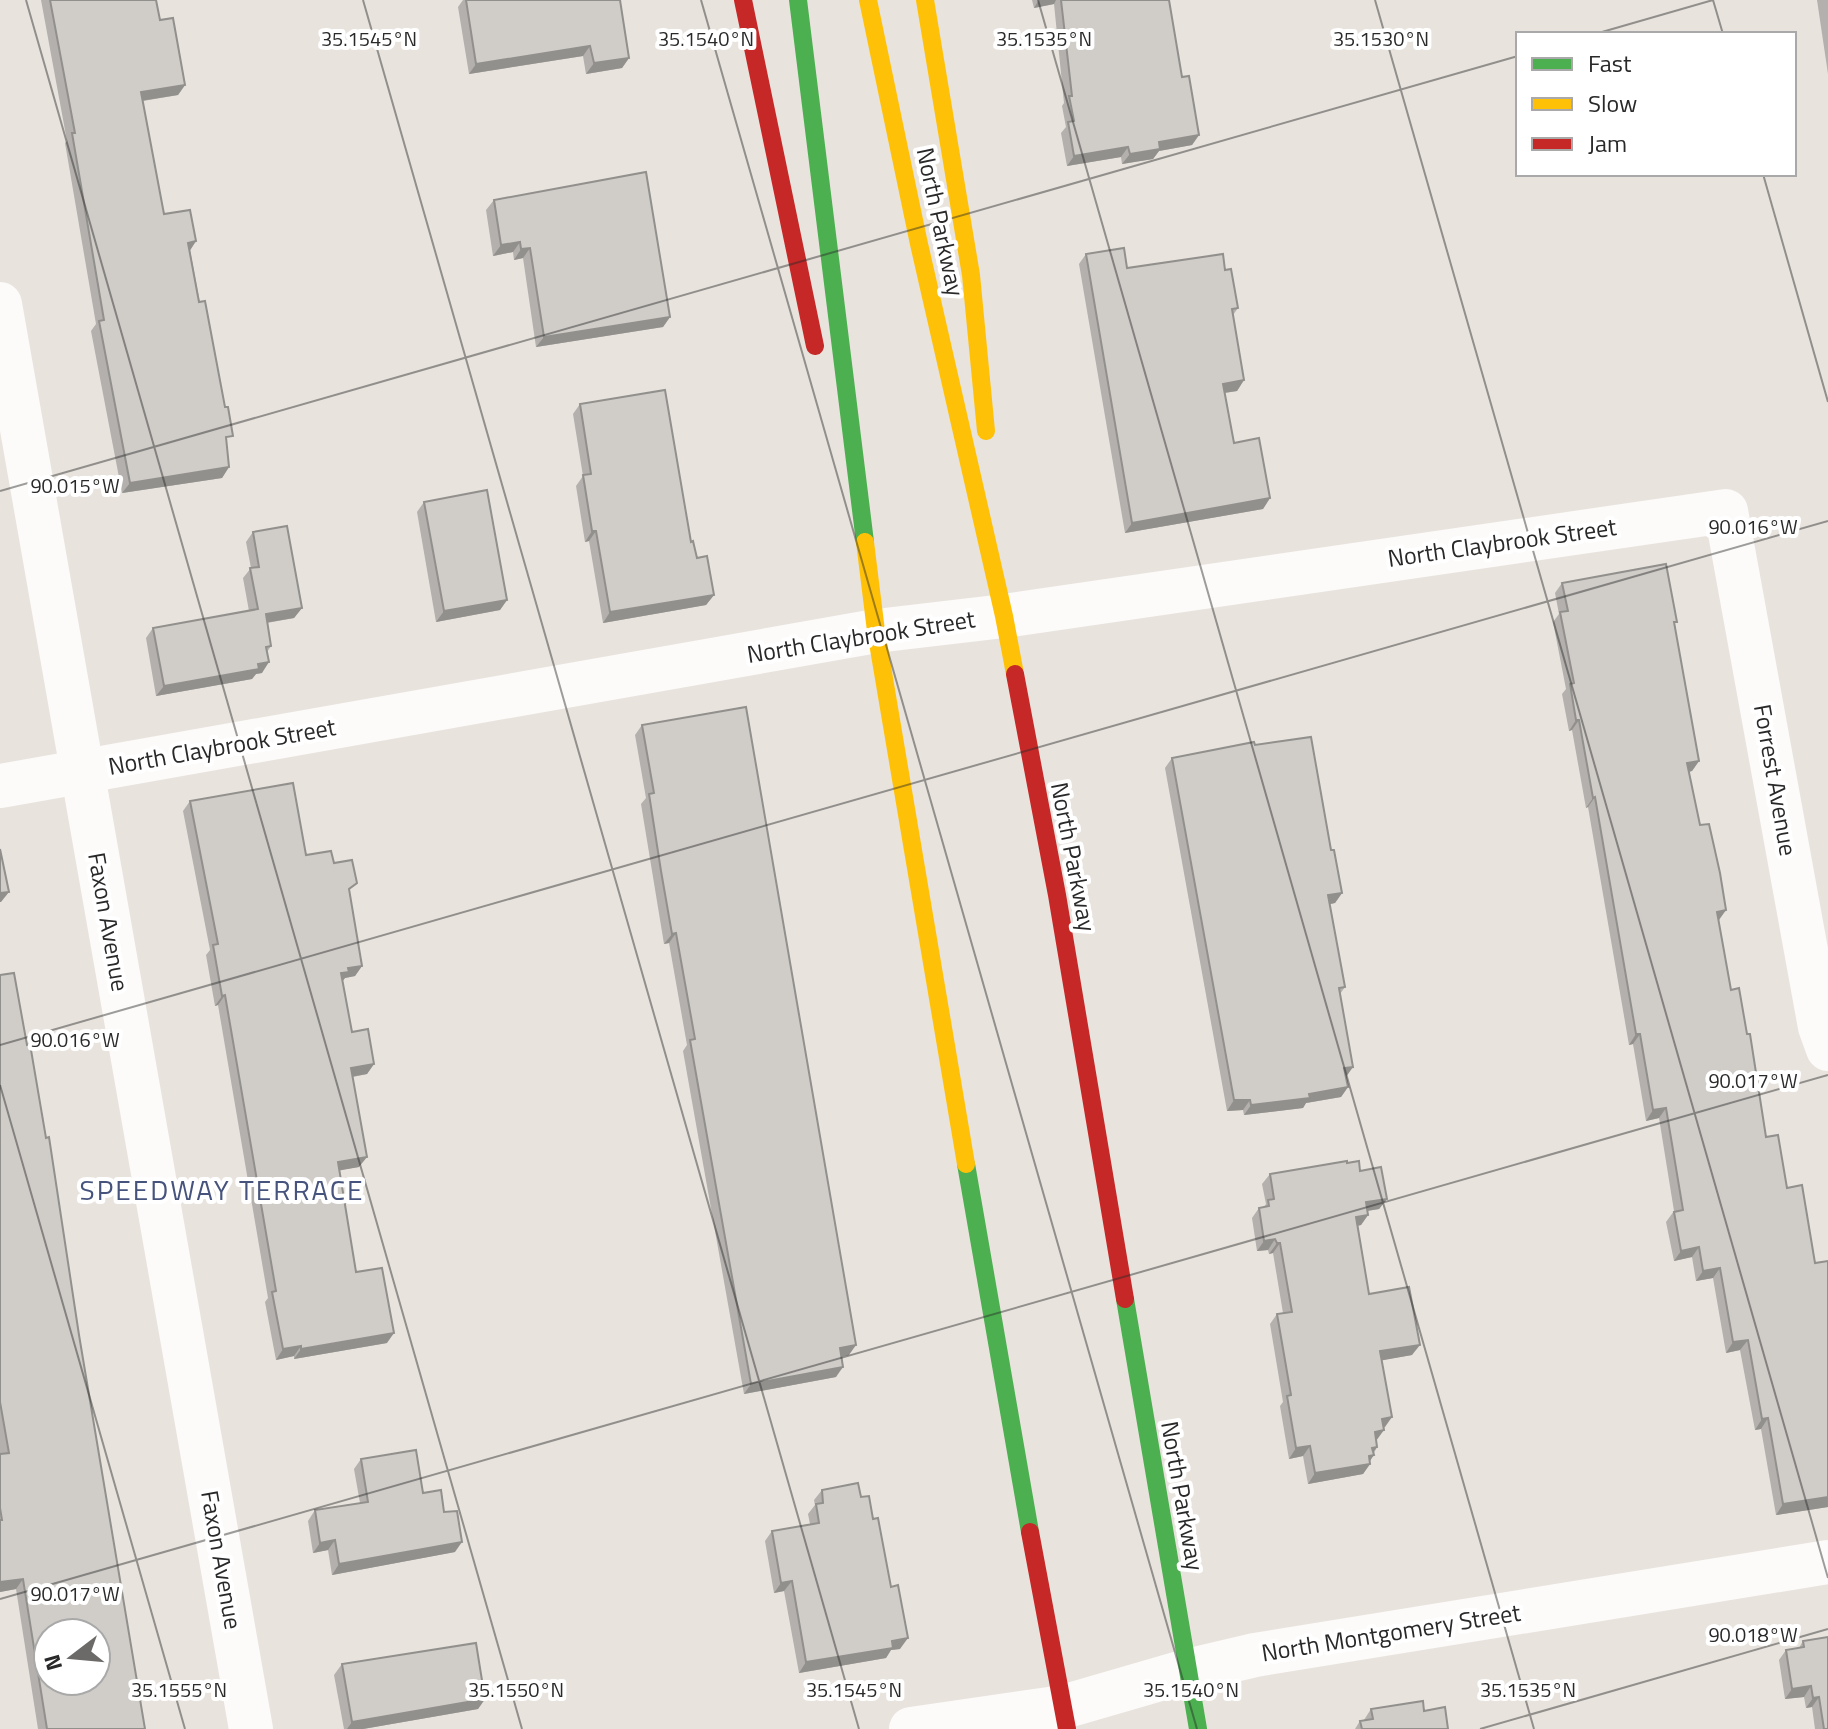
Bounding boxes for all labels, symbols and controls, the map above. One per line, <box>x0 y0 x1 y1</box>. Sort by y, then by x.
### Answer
text: 35.1545°N <box>321 23 417 54</box>
text: 35.1540°N <box>658 23 754 54</box>
text: 35.1535°N <box>996 23 1092 54</box>
text: 35.1530°N <box>1333 23 1429 54</box>
legend <box>1516 32 1796 176</box>
text: Fast <box>1588 45 1632 81</box>
text: Slow <box>1588 85 1637 121</box>
text: Jam <box>1588 125 1627 161</box>
street label: North Parkway <box>908 144 974 300</box>
text: 90.015°W <box>30 470 120 501</box>
street label: North Claybrook Street <box>1385 508 1619 576</box>
text: 90.016°W <box>1708 511 1798 542</box>
street label: North Claybrook Street <box>744 600 978 672</box>
street label: Forrest Avenue <box>1745 701 1807 858</box>
street label: North Claybrook Street <box>105 708 339 784</box>
street label: North Parkway <box>1042 779 1106 935</box>
street label: Faxon Avenue <box>79 850 139 994</box>
text: 90.016°W <box>30 1024 120 1055</box>
text: 90.017°W <box>1708 1065 1798 1096</box>
district label: SPEEDWAY TERRACE <box>79 1168 365 1211</box>
street label: North Parkway <box>1152 1418 1214 1574</box>
street label: Faxon Avenue <box>192 1488 252 1632</box>
text: 90.017°W <box>30 1578 120 1609</box>
street label: North Montgomery Street <box>1259 1594 1524 1670</box>
north arrow <box>32 1617 112 1697</box>
text: 90.018°W <box>1708 1619 1798 1650</box>
text: N <box>34 1650 71 1675</box>
text: 35.1555°N <box>131 1674 227 1705</box>
text: 35.1550°N <box>468 1674 564 1705</box>
text: 35.1545°N <box>806 1674 902 1705</box>
text: 35.1540°N <box>1143 1674 1239 1705</box>
text: 35.1535°N <box>1480 1674 1576 1705</box>

